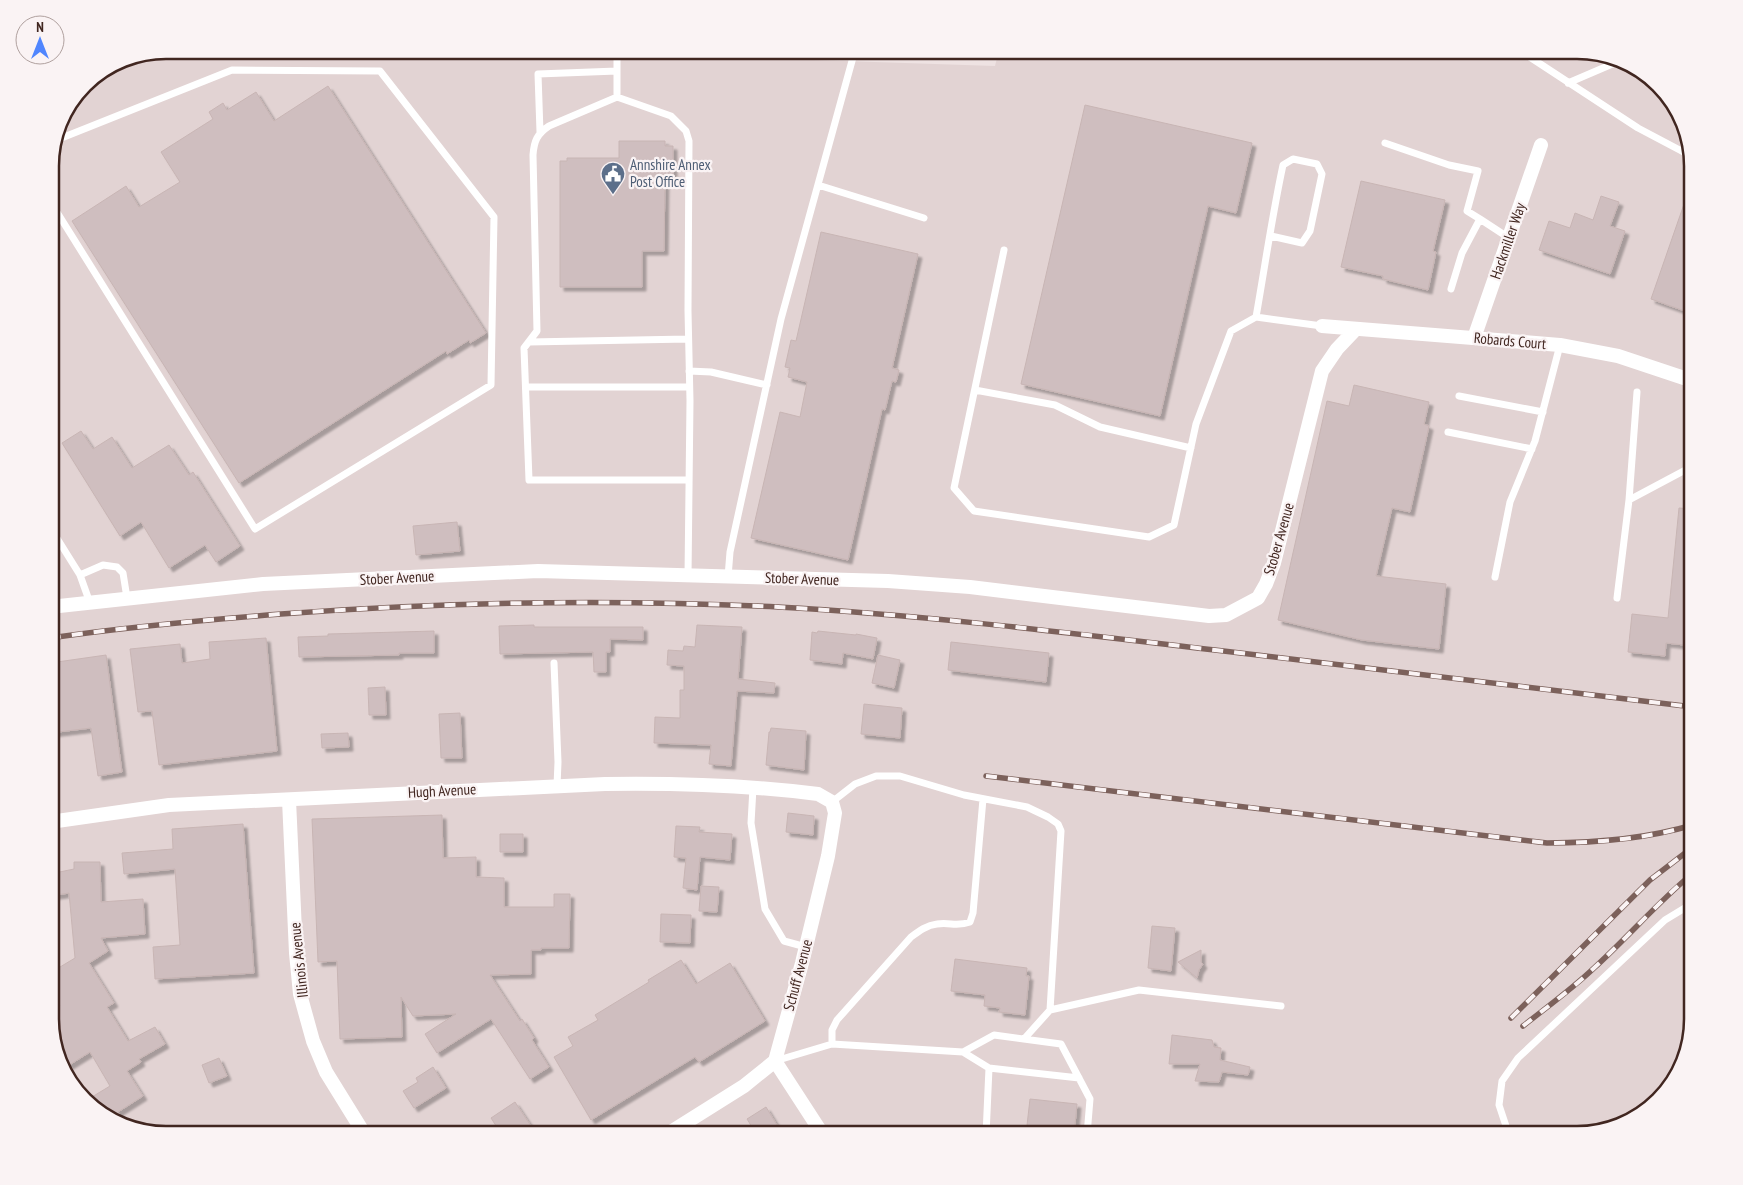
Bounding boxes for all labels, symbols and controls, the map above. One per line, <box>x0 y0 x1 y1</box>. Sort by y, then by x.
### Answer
north arrow <box>15 15 65 65</box>
text: N <box>36 18 44 36</box>
place label: Annshire Annex Post Office <box>630 155 711 191</box>
public building icon: Annshire Annex Post Office <box>600 161 626 195</box>
street label: Hackmiller Way <box>1486 200 1530 282</box>
street label: Robards Court <box>1473 328 1547 353</box>
street label: Stober Avenue <box>1259 500 1298 577</box>
street label: Stober Avenue <box>359 566 435 589</box>
street label: Stober Avenue <box>764 568 840 589</box>
street label: Hugh Avenue <box>407 779 477 802</box>
street label: Illinois Avenue <box>285 921 312 999</box>
street label: Schuff Avenue <box>779 937 816 1013</box>

